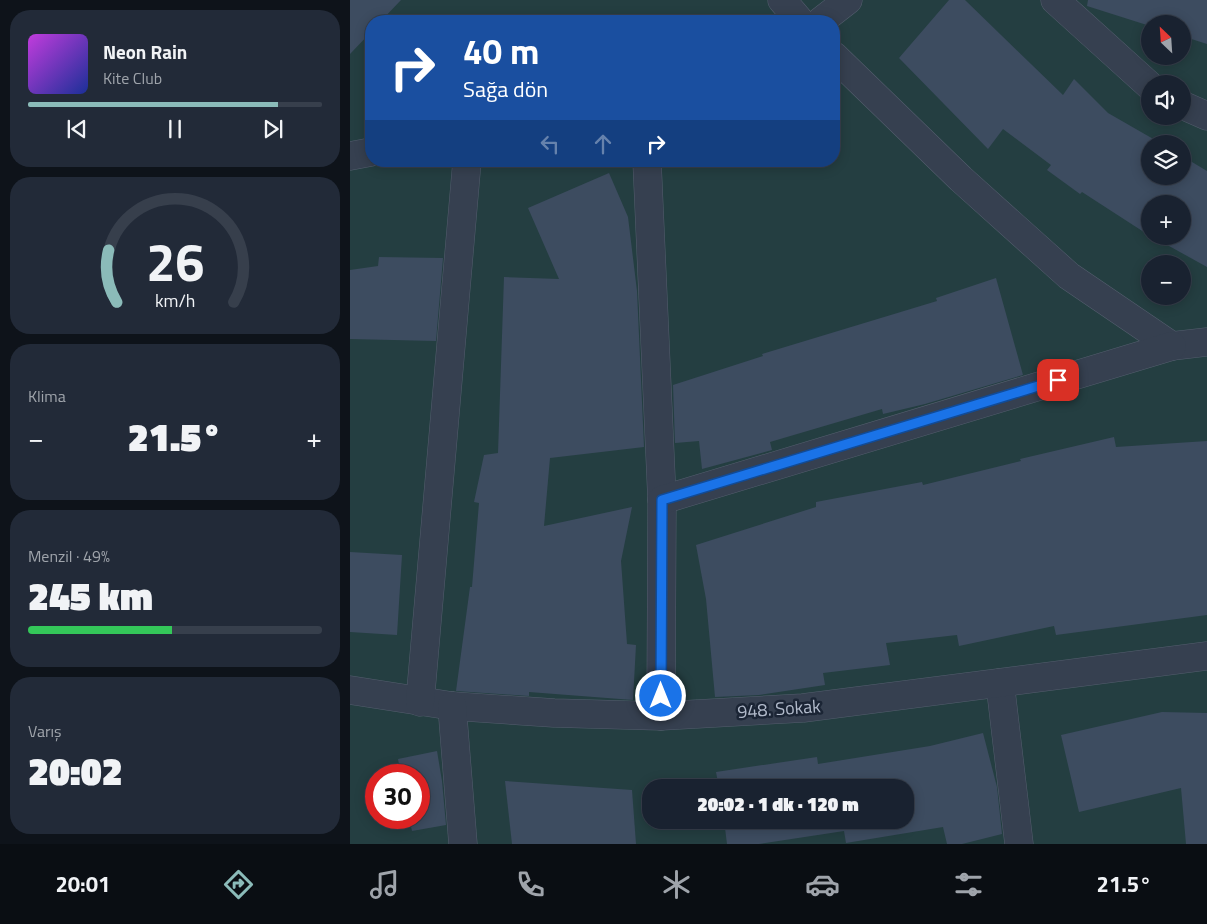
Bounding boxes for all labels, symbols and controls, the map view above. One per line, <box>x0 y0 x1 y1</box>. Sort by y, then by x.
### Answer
north arrow <box>1141 15 1191 65</box>
map controls <box>1141 15 1191 305</box>
text: 40 m <box>463 24 539 78</box>
icon: right <box>380 35 445 100</box>
text: Neon Rain <box>103 37 187 66</box>
text: Kite Club <box>103 66 162 90</box>
text: Sağa dön <box>463 72 548 106</box>
button: sound <box>1141 75 1191 125</box>
icon: previous <box>63 115 91 143</box>
icon: pause <box>161 115 189 143</box>
icon: next <box>259 115 287 143</box>
icon: left <box>536 130 564 158</box>
icon: ahead <box>589 130 617 158</box>
icon: right <box>642 130 670 158</box>
button: layers <box>1141 135 1191 185</box>
button: + <box>1141 195 1191 245</box>
text: 26 <box>146 222 204 301</box>
button: − <box>1141 255 1191 305</box>
text: km/h <box>155 287 195 314</box>
pin <box>1037 359 1079 401</box>
icon: arrive <box>1044 366 1072 394</box>
text: Klima <box>28 384 66 408</box>
text: 21.5° <box>128 408 222 466</box>
text: − <box>28 416 44 459</box>
text: + <box>306 416 322 459</box>
text: Menzil · 49% <box>28 544 110 568</box>
text: 245 km <box>28 567 153 625</box>
position arrow <box>634 669 686 721</box>
street label: 948. Sokak <box>736 692 822 725</box>
text: Varış <box>28 719 61 743</box>
text: 20:02 <box>28 742 123 800</box>
speed limit sign: 30 <box>365 764 430 829</box>
text: 20:02 · 1 dk · 120 m <box>697 789 859 818</box>
text: 20:01 <box>55 867 110 901</box>
icon: directions <box>221 867 256 902</box>
icon: music <box>367 867 402 902</box>
icon: phone <box>513 867 548 902</box>
icon: climate <box>659 867 694 902</box>
icon: car <box>805 867 840 902</box>
icon: filters <box>951 867 986 902</box>
text: 21.5° <box>1097 867 1152 901</box>

